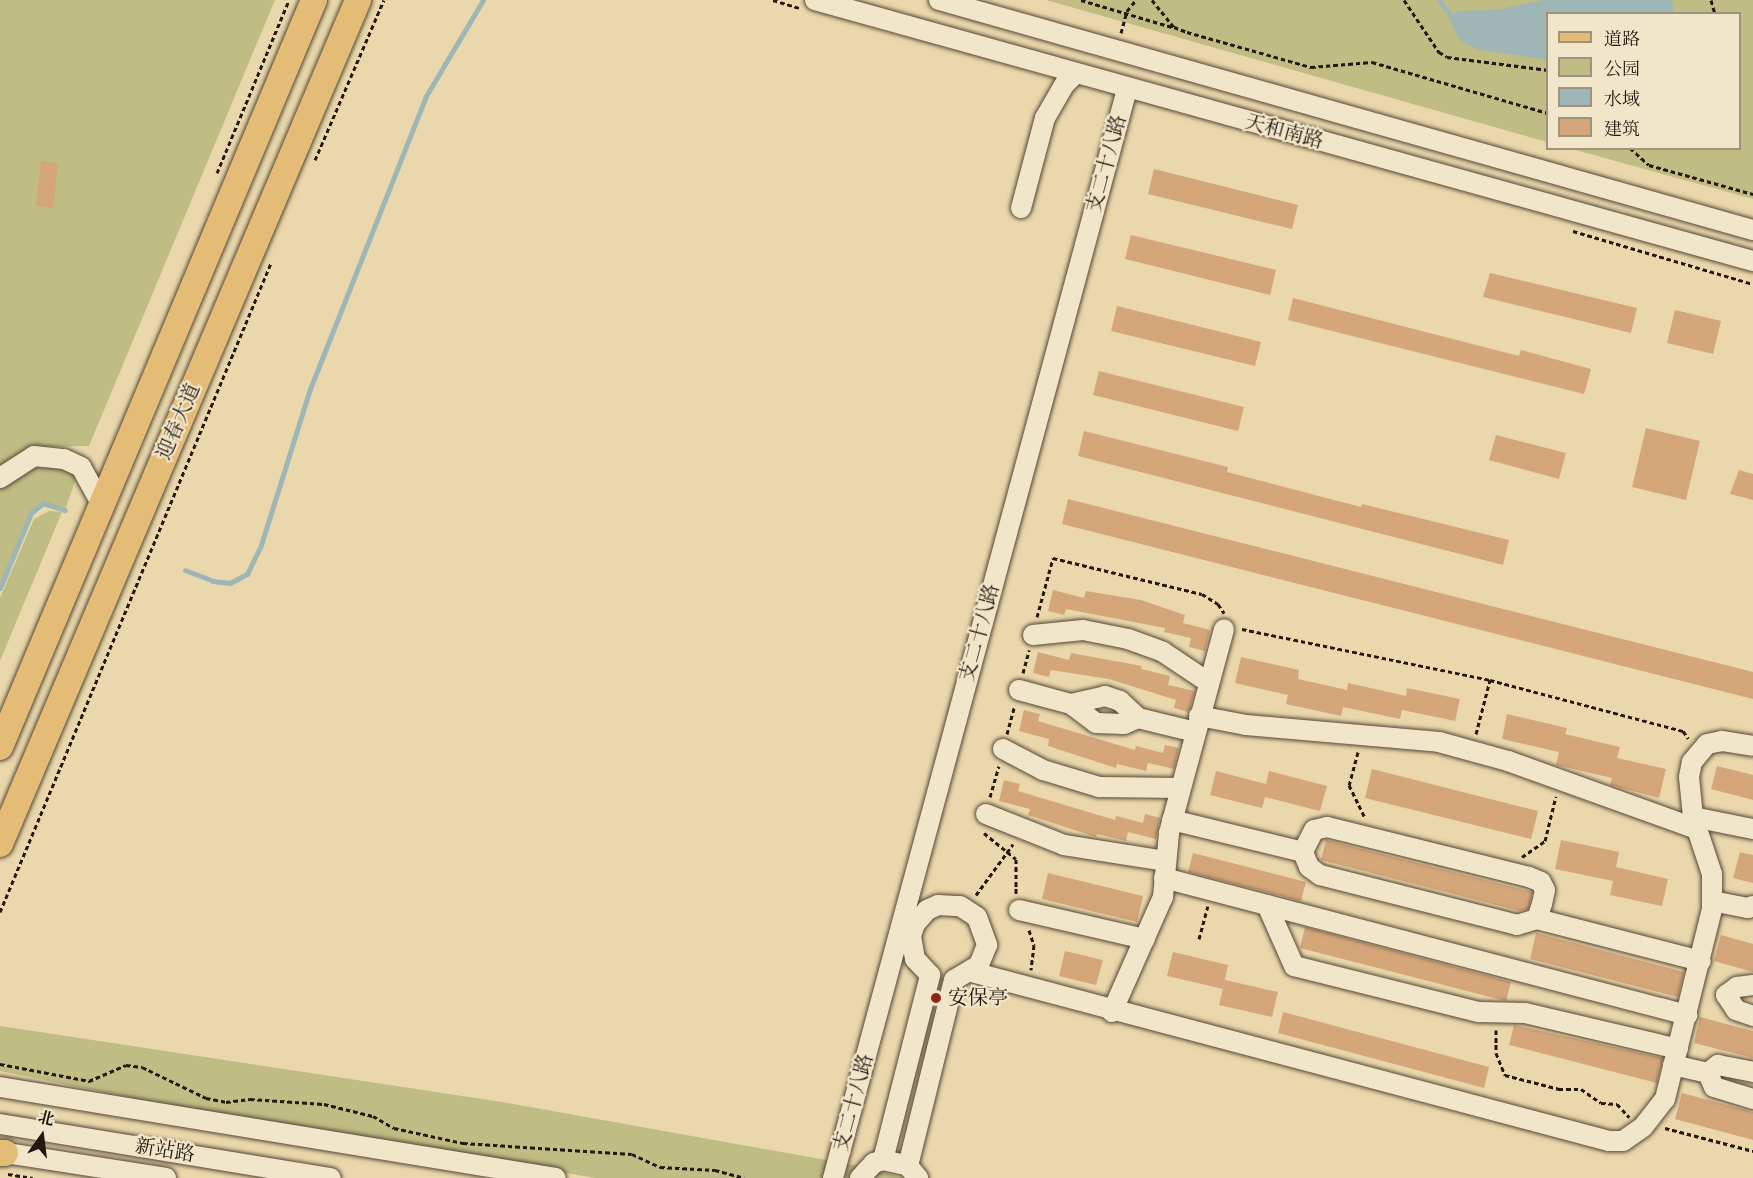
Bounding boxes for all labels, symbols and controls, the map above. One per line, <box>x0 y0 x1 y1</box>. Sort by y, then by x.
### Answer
legend <box>1546 12 1741 150</box>
text: 道路 <box>1604 28 1640 51</box>
text: 公园 <box>1604 58 1640 81</box>
text: 水域 <box>1604 88 1640 111</box>
street label: 天和南路 <box>1242 110 1326 154</box>
street label: 支二十八路 <box>1082 113 1132 215</box>
text: 建筑 <box>1604 118 1640 141</box>
street label: 迎春大道 <box>152 380 206 464</box>
street label: 支二十八路 <box>955 582 1005 684</box>
place label: 安保亭 <box>948 986 1008 1010</box>
marker: 安保亭 <box>929 991 943 1005</box>
street label: 支二十八路 <box>829 1052 879 1154</box>
north arrow <box>12 1106 72 1166</box>
text: 北 <box>36 1107 57 1130</box>
street label: 新站路 <box>133 1134 197 1168</box>

